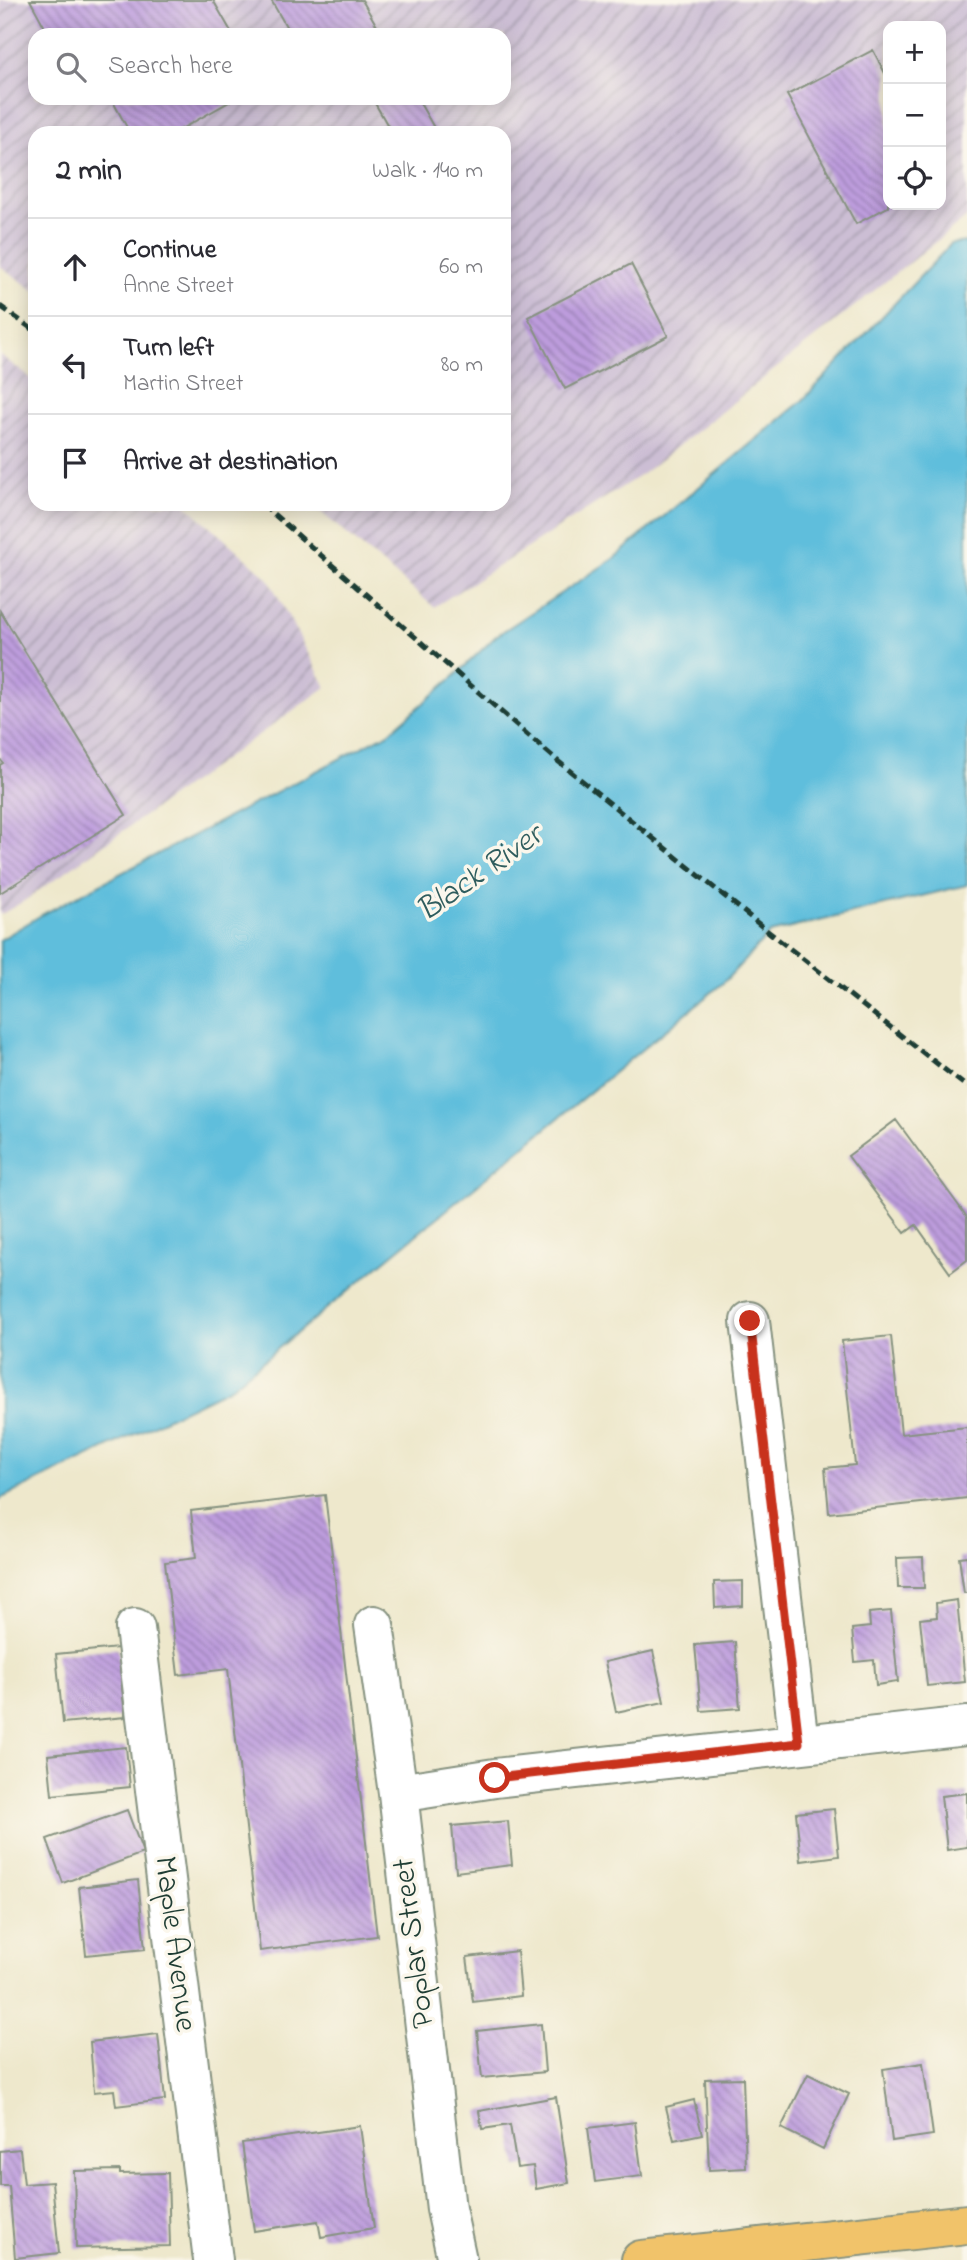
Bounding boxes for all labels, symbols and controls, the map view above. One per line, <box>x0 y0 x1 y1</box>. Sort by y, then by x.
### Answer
map controls <box>883 21 946 210</box>
button: + <box>883 21 946 84</box>
search box <box>28 28 511 105</box>
icon: search <box>52 48 90 86</box>
text: Search here <box>108 48 233 86</box>
button: − <box>883 84 946 147</box>
button: locate <box>883 147 946 210</box>
text: 2 min <box>56 150 122 194</box>
text: Walk · 140 m <box>372 155 483 188</box>
text: Continue <box>123 232 216 270</box>
icon: ahead <box>56 248 94 286</box>
text: 60 m <box>439 251 483 284</box>
text: Anne Street <box>123 270 234 303</box>
text: Turn left <box>123 330 214 368</box>
icon: left <box>56 346 94 384</box>
text: 80 m <box>441 349 483 382</box>
text: Martin Street <box>123 368 243 401</box>
icon: arrive <box>56 444 94 482</box>
text: Arrive at destination <box>123 444 338 482</box>
water label: Black River <box>407 811 556 935</box>
route end <box>734 1305 765 1336</box>
route start <box>479 1762 510 1793</box>
street label: Maple Avenue <box>140 1854 208 2035</box>
street label: Poplar Street <box>381 1855 449 2031</box>

